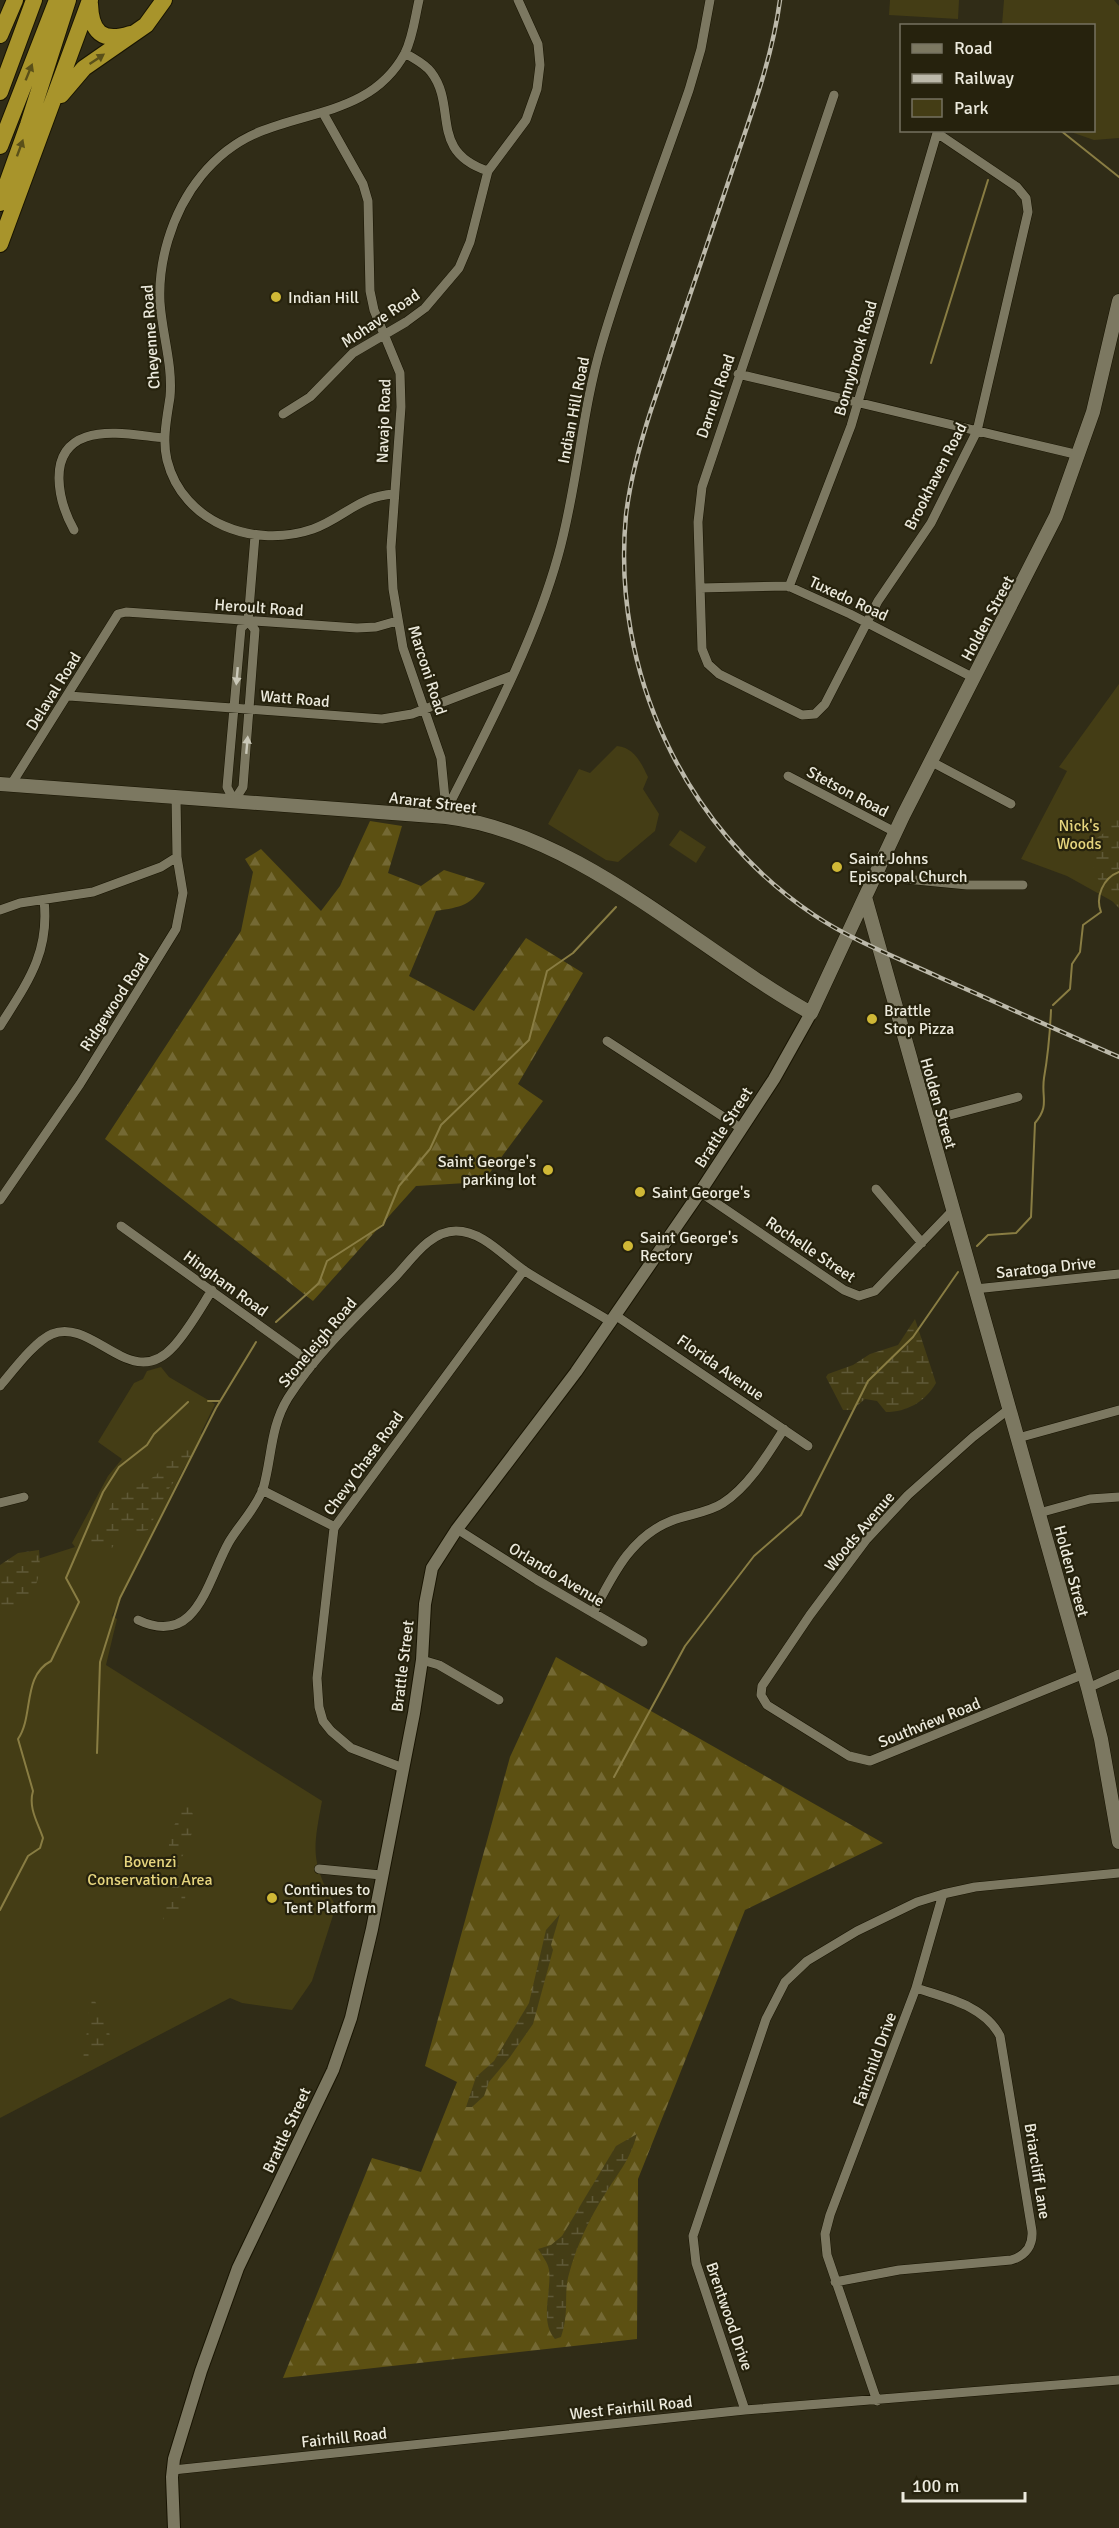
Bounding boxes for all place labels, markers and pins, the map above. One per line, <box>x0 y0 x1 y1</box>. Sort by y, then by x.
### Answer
place label: Indian Hill <box>288 288 359 308</box>
marker: Indian Hill <box>269 290 283 304</box>
place label: Saint Johns Episcopal Church <box>849 849 967 887</box>
marker: Saint Johns Episcopal Church <box>830 860 844 874</box>
place label: Brattle Stop Pizza <box>884 1001 954 1039</box>
marker: Brattle Stop Pizza <box>865 1012 879 1026</box>
place label: Saint George's parking lot <box>438 1152 536 1190</box>
marker: Saint George's parking lot <box>541 1163 555 1177</box>
place label: Saint George's <box>652 1183 750 1203</box>
marker: Saint George's <box>633 1185 647 1199</box>
place label: Saint George's Rectory <box>640 1228 738 1266</box>
marker: Saint George's Rectory <box>621 1239 635 1253</box>
place label: Continues to Tent Platform <box>284 1880 376 1918</box>
marker: Continues to Tent Platform <box>265 1891 279 1905</box>

